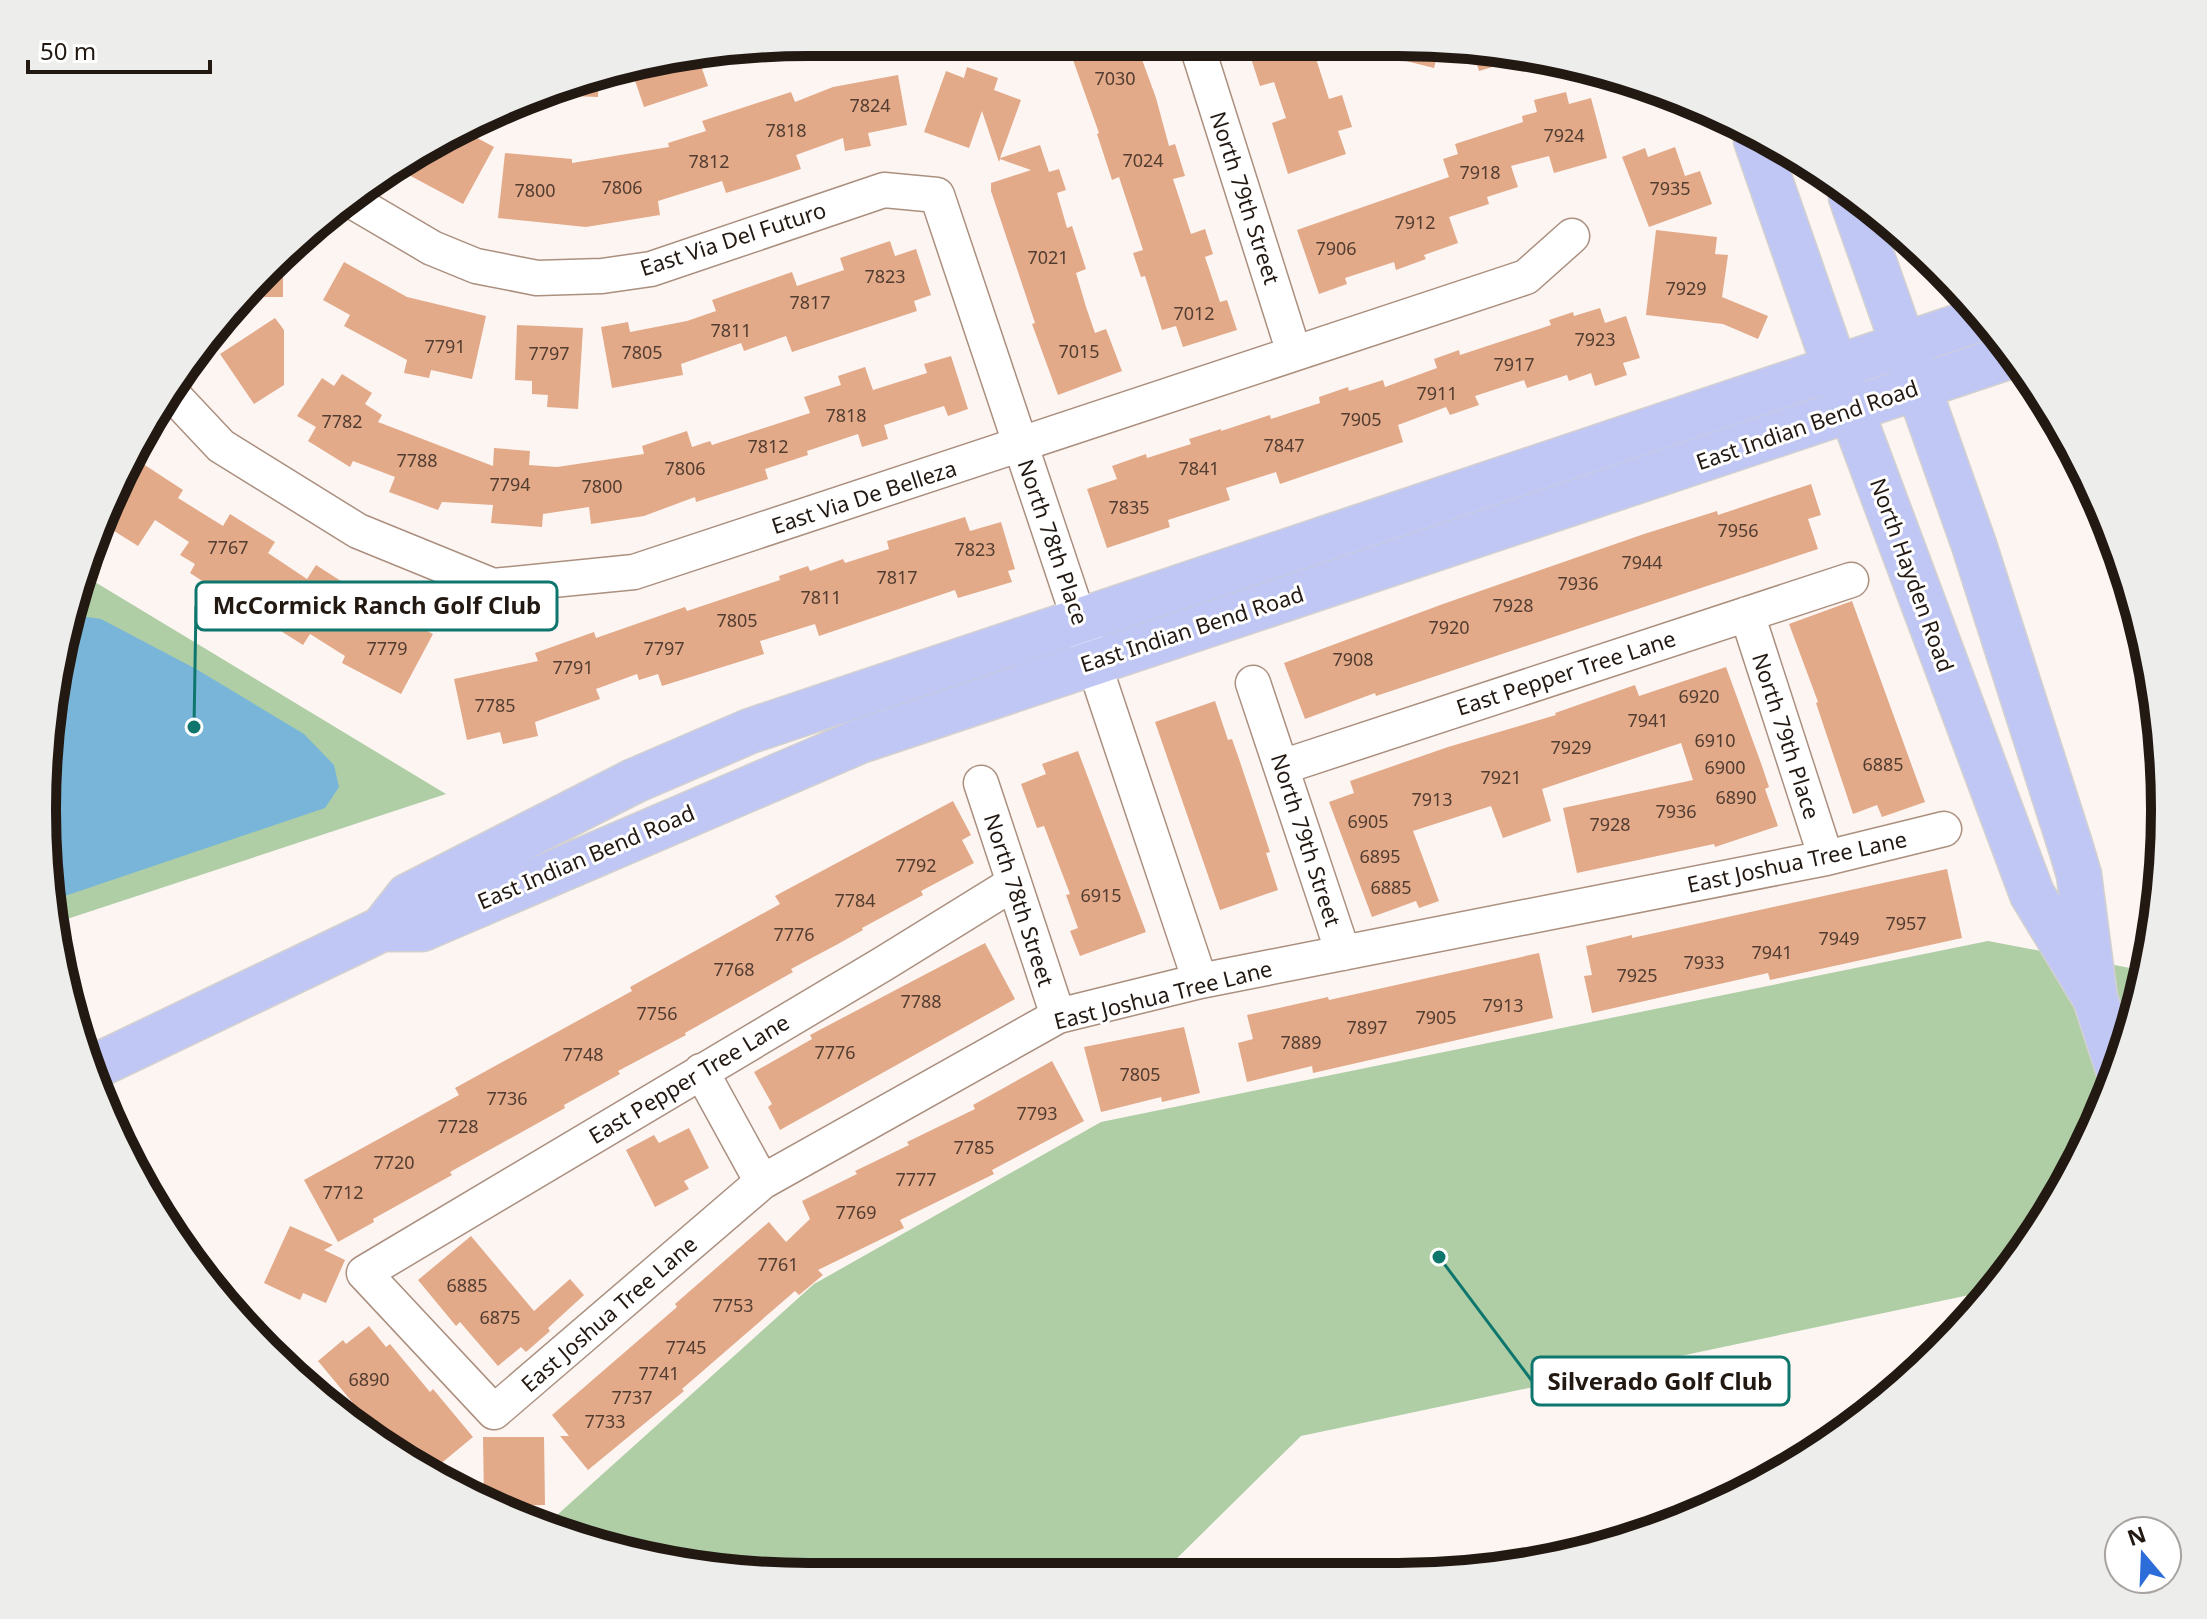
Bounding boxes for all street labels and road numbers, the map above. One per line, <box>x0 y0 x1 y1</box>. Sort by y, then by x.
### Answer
street label: North 79th Street <box>1204 107 1288 288</box>
street label: East Via Del Futuro <box>636 194 830 282</box>
street label: East Indian Bend Road <box>1692 372 1922 476</box>
street label: East Via De Belleza <box>767 452 960 540</box>
street label: North 78th Place <box>1012 455 1096 628</box>
street label: North Hayden Road <box>1864 474 1962 676</box>
street label: East Indian Bend Road <box>1076 578 1307 678</box>
street label: East Pepper Tree Lane <box>1452 622 1679 722</box>
street label: North 79th Place <box>1746 649 1828 823</box>
street label: North 79th Street <box>1265 749 1349 930</box>
street label: East Indian Bend Road <box>472 797 699 915</box>
street label: North 78th Street <box>978 809 1062 990</box>
street label: East Joshua Tree Lane <box>1684 823 1910 899</box>
street label: East Joshua Tree Lane <box>1050 952 1275 1036</box>
street label: East Pepper Tree Lane <box>583 1006 794 1150</box>
street label: East Joshua Tree Lane <box>514 1228 703 1398</box>

